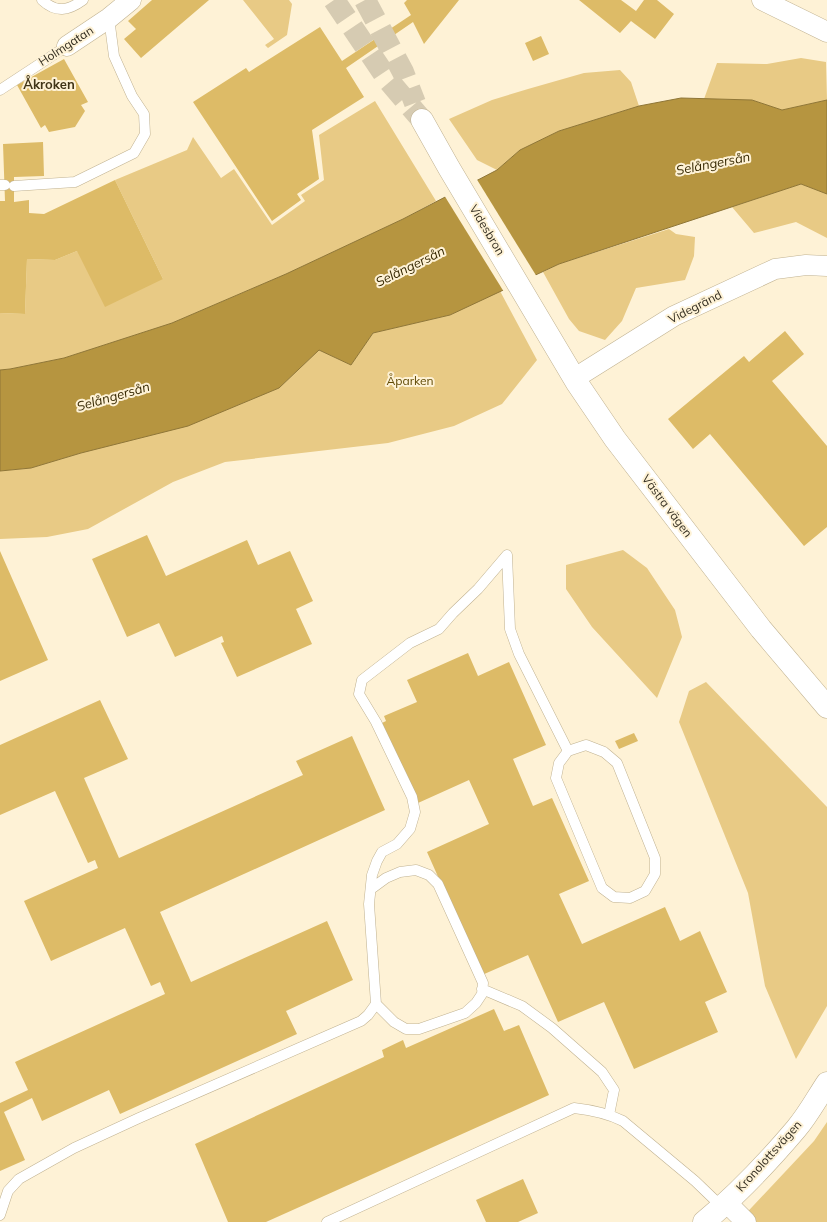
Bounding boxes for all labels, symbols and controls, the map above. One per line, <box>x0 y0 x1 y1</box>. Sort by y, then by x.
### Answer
street label: Holmgatan <box>36 22 96 69</box>
district label: Åkroken <box>23 75 75 92</box>
water label: Selångersån <box>675 148 751 178</box>
street label: Videsbron <box>467 202 508 258</box>
water label: Selångersån <box>373 242 447 290</box>
street label: Videgränd <box>666 287 724 326</box>
park label: Åparken <box>386 373 434 388</box>
water label: Selångersån <box>75 378 151 414</box>
street label: Västra vägen <box>639 471 696 540</box>
street label: Kronolottsvägen <box>733 1117 805 1194</box>

